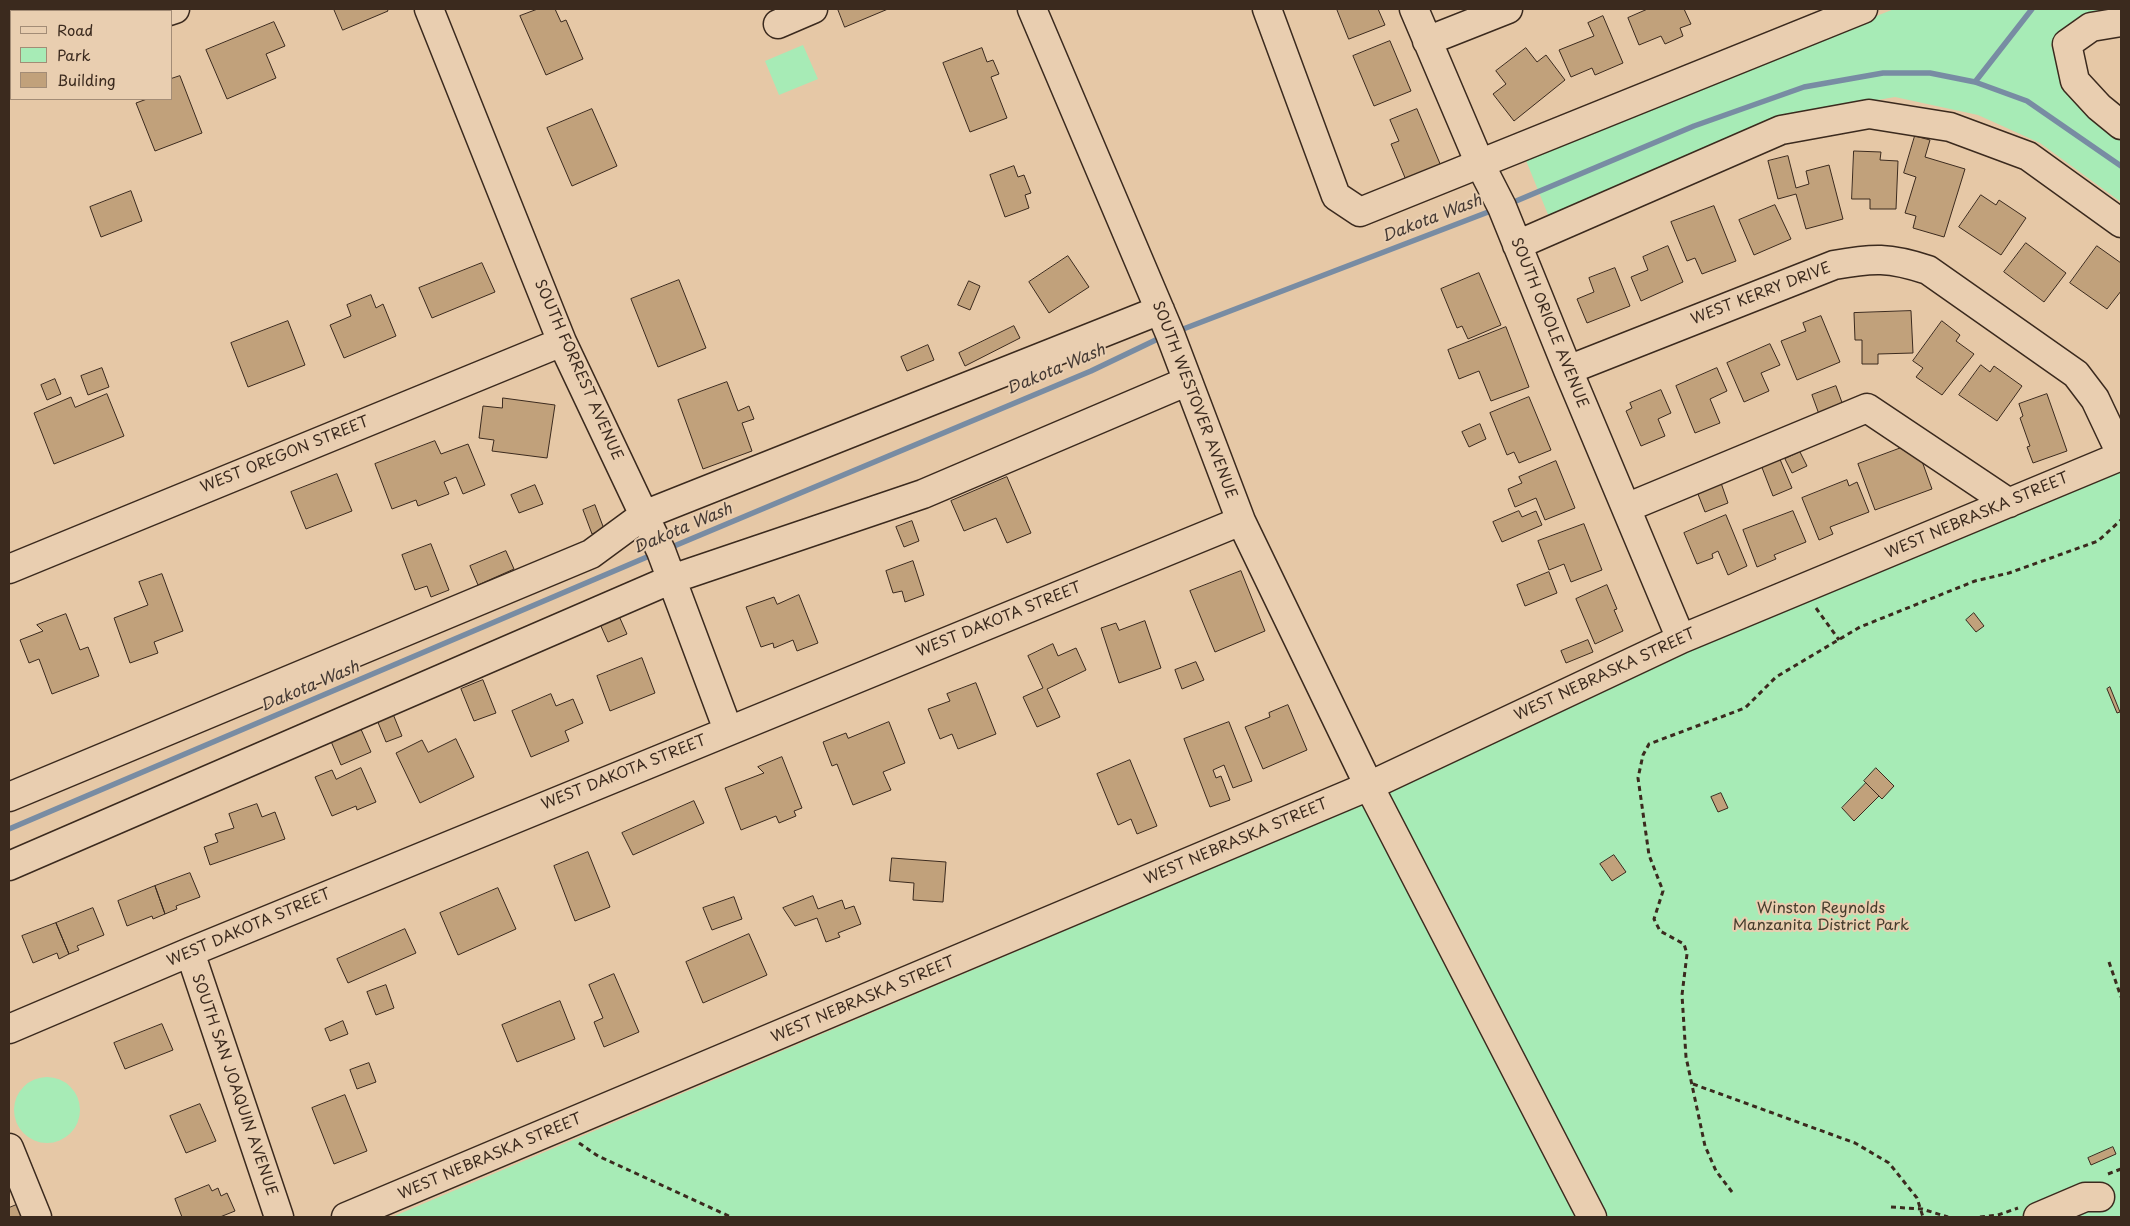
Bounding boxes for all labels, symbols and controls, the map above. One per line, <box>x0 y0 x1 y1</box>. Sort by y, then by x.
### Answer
legend <box>10 10 172 100</box>
text: Road <box>57 18 93 41</box>
text: Park <box>57 43 91 66</box>
text: Building <box>57 68 116 91</box>
water label: Dakota Wash <box>1380 191 1484 247</box>
street label: SOUTH ORIOLE AVENUE <box>1507 235 1591 411</box>
street label: WEST KERRY DRIVE <box>1689 259 1833 329</box>
street label: SOUTH FORREST AVENUE <box>530 277 626 463</box>
street label: SOUTH WESTOVER AVENUE <box>1148 299 1240 501</box>
water label: Dakota Wash <box>1004 341 1108 399</box>
street label: WEST OREGON STREET <box>198 413 372 497</box>
street label: WEST NEBRASKA STREET <box>1882 469 2072 563</box>
water label: Dakota Wash <box>631 500 735 558</box>
street label: WEST DAKOTA STREET <box>914 579 1084 661</box>
street label: WEST NEBRASKA STREET <box>1512 625 1698 725</box>
water label: Dakota Wash <box>258 658 362 716</box>
street label: WEST DAKOTA STREET <box>539 732 709 814</box>
street label: WEST NEBRASKA STREET <box>1141 795 1331 889</box>
street label: WEST DAKOTA STREET <box>164 885 334 971</box>
park label: Winston Reynolds Manzanita District Park <box>1733 900 1909 935</box>
street label: WEST NEBRASKA STREET <box>768 953 958 1047</box>
street label: SOUTH SAN JOAQUIN AVENUE <box>187 972 281 1198</box>
street label: WEST NEBRASKA STREET <box>395 1110 585 1204</box>

